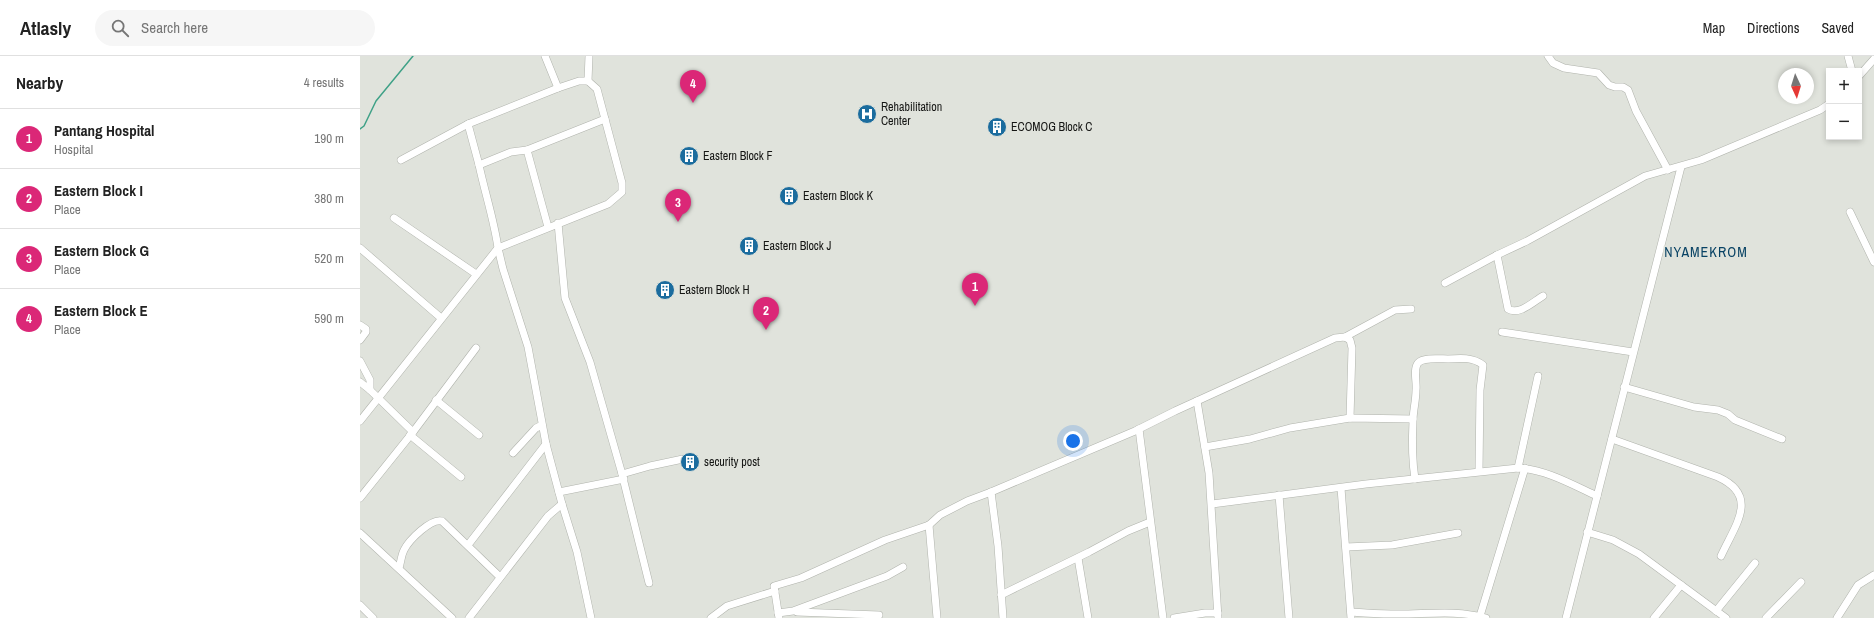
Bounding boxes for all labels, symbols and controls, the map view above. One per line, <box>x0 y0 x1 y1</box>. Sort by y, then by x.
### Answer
search box <box>95 10 375 46</box>
text: Atlasly <box>20 15 71 41</box>
icon: search <box>109 17 131 39</box>
text: Search here <box>141 17 208 38</box>
text: Map <box>1703 19 1725 37</box>
text: Directions <box>1747 19 1799 37</box>
text: Saved <box>1821 19 1854 37</box>
north arrow <box>1778 68 1814 104</box>
map controls <box>1826 68 1862 140</box>
button: + <box>1826 68 1862 104</box>
pin: 4 <box>680 70 706 103</box>
text: Nearby <box>16 71 63 94</box>
text: 4 results <box>304 74 344 91</box>
place label: Rehabilitation Center <box>881 99 942 129</box>
hospital icon: Rehabilitation Center <box>856 103 878 125</box>
button: − <box>1826 104 1862 140</box>
building icon: ECOMOG Block C <box>986 116 1008 138</box>
place label: ECOMOG Block C <box>1011 119 1092 135</box>
text: Pantang Hospital <box>54 120 154 141</box>
text: 1 <box>26 130 32 147</box>
text: 190 m <box>314 130 344 147</box>
text: Hospital <box>54 141 93 158</box>
building icon: Eastern Block F <box>678 145 700 167</box>
place label: Eastern Block F <box>703 148 772 164</box>
text: Eastern Block I <box>54 180 143 201</box>
building icon: Eastern Block K <box>778 185 800 207</box>
place label: Eastern Block K <box>803 188 873 204</box>
pin: 3 <box>665 189 691 222</box>
text: 2 <box>26 190 32 207</box>
text: 380 m <box>314 190 344 207</box>
text: Place <box>54 201 81 218</box>
building icon: Eastern Block J <box>738 235 760 257</box>
place label: Eastern Block J <box>763 238 831 254</box>
text: Eastern Block G <box>54 240 149 261</box>
district label: NYAMEKROM <box>1664 243 1748 261</box>
text: 3 <box>26 250 32 267</box>
text: 520 m <box>314 250 344 267</box>
text: Place <box>54 261 81 278</box>
pin: 1 <box>962 273 988 306</box>
building icon: Eastern Block H <box>654 279 676 301</box>
place label: Eastern Block H <box>679 282 750 298</box>
pin: 2 <box>753 297 779 330</box>
text: Eastern Block E <box>54 300 148 321</box>
text: 4 <box>26 310 32 327</box>
text: 590 m <box>314 310 344 327</box>
text: Place <box>54 321 81 338</box>
your location <box>1063 431 1083 451</box>
building icon: security post <box>679 451 701 473</box>
place label: security post <box>704 454 760 470</box>

